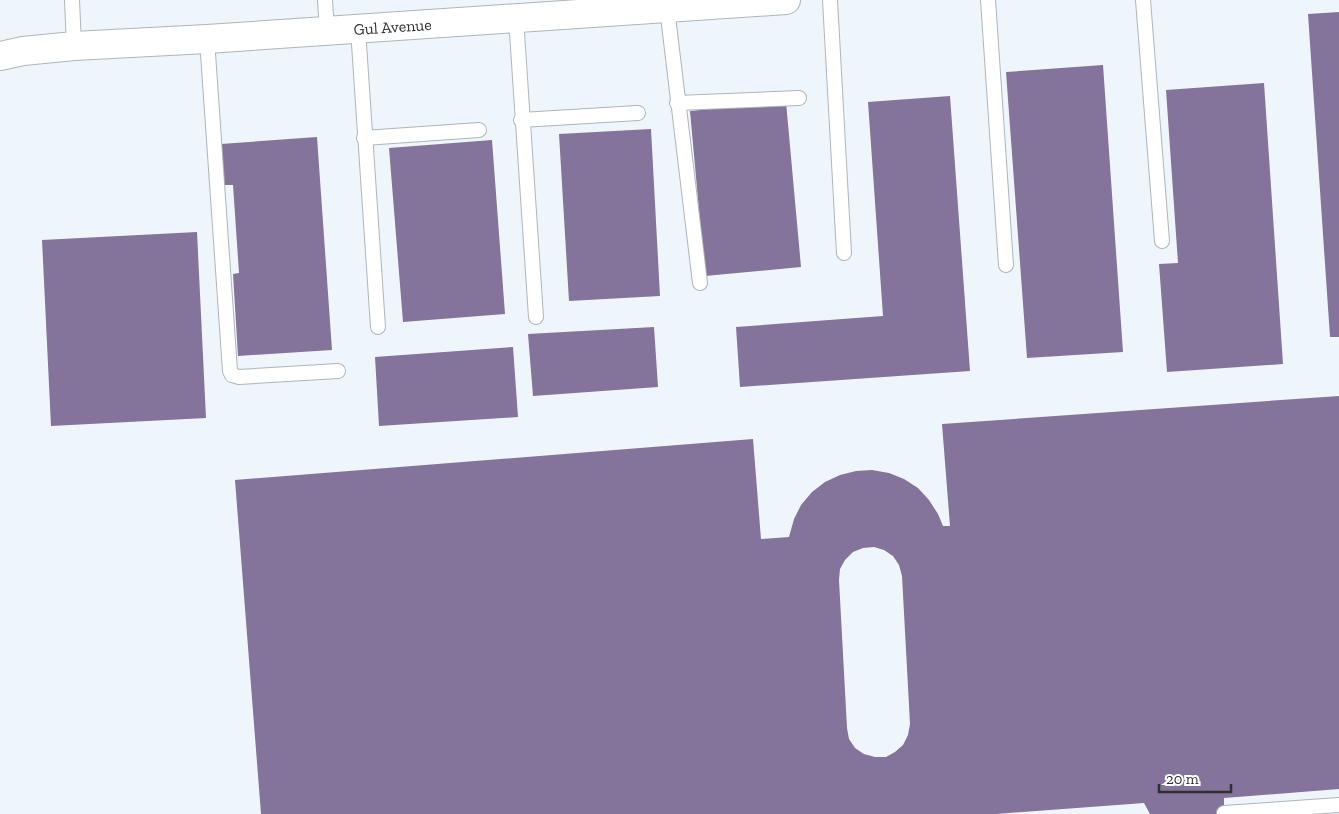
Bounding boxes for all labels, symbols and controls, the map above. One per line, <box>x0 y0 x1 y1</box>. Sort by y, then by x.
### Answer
street label: Gul Avenue <box>353 14 432 39</box>
scale bar <box>1159 762 1232 794</box>
text: 20 m <box>1166 770 1199 788</box>

